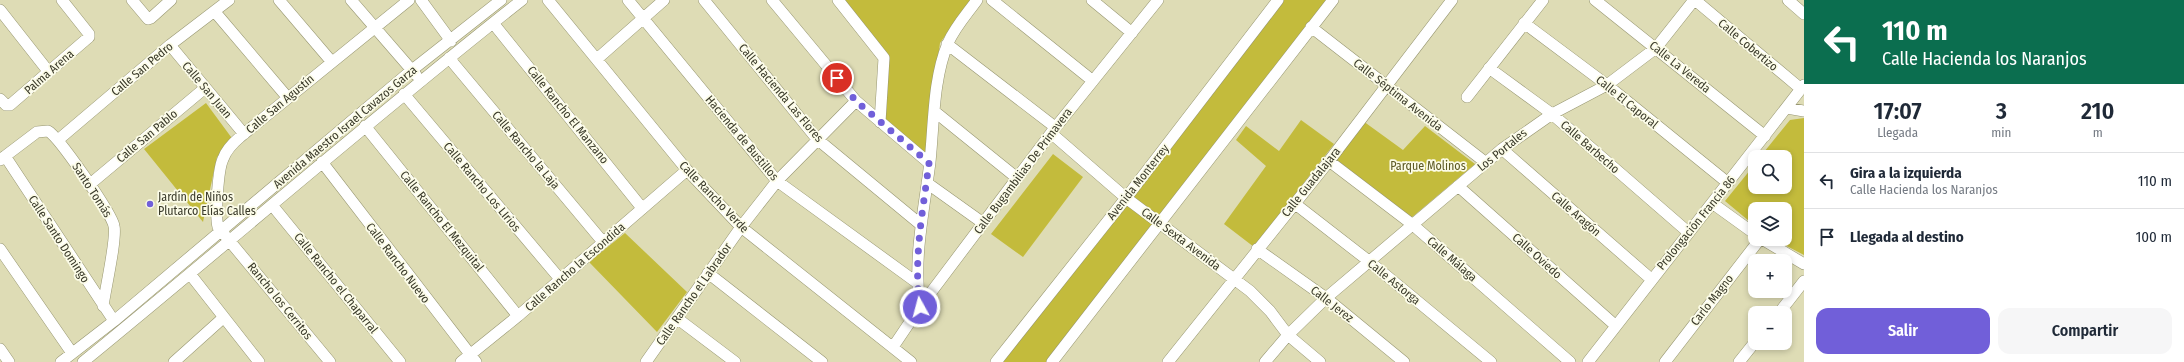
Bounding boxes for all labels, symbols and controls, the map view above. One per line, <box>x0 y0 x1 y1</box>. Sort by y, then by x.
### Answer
text: 110 m <box>1882 14 1948 47</box>
street label: Calle Cobertizo <box>1715 16 1781 74</box>
icon: left <box>1816 16 1868 68</box>
street label: Calle La Vereda <box>1647 38 1713 96</box>
street label: Calle San Pedro <box>108 39 176 99</box>
street label: Calle Hacienda Las Flores <box>736 41 826 145</box>
street label: Palma Arena <box>21 47 77 97</box>
text: Calle Hacienda los Naranjos <box>1882 48 2087 70</box>
street label: Calle Séptima Avenida <box>1351 56 1445 134</box>
street label: Calle San Juan <box>179 59 235 121</box>
pin <box>820 61 854 95</box>
street label: Avenida Maestro Israel Cavazos Garza <box>270 63 420 191</box>
street label: Calle Rancho El Manzano <box>524 63 612 167</box>
icon: arrive <box>826 67 848 89</box>
street label: Calle San Agustín <box>243 72 317 136</box>
street label: Calle El Caporal <box>1593 73 1661 131</box>
street label: Hacienda de Bustillos <box>702 93 782 183</box>
text: 17:07 <box>1874 97 1922 125</box>
text: 3 <box>1996 97 2007 125</box>
text: 210 <box>2081 97 2114 125</box>
street label: Calle Bugambilias De Primavera <box>971 105 1075 237</box>
street label: Calle San Pablo <box>114 107 180 165</box>
street label: Calle Rancho la Laja <box>489 108 563 192</box>
street label: Calle Barbecho <box>1558 118 1622 176</box>
text: Llegada <box>1877 125 1918 140</box>
text: min <box>1991 125 2011 140</box>
text: m <box>2093 125 2103 140</box>
street label: Los Portales <box>1474 126 1530 174</box>
street label: Calle Rancho Los LIrios <box>441 139 523 235</box>
street label: Avenida Monterrey <box>1104 141 1172 223</box>
street label: Calle Guadalajara <box>1279 144 1343 220</box>
map controls <box>1748 150 1792 350</box>
button: search <box>1748 150 1792 194</box>
street label: Calle Rancho Verde <box>676 158 752 236</box>
park label: Parque Molinos <box>1390 159 1466 173</box>
street label: Santo Tomás <box>69 160 115 220</box>
text: Gira a la izquierda <box>1850 164 1962 182</box>
street label: Calle Rancho El Mezquital <box>397 168 487 274</box>
icon: left <box>1816 170 1838 192</box>
text: 110 m <box>2138 172 2172 190</box>
street label: Prolongación Francia 86 <box>1654 173 1738 273</box>
text: Calle Hacienda los Naranjos <box>1850 182 1998 197</box>
street label: Calle Aragón <box>1548 189 1604 239</box>
place label: Jardín de Niños Plutarco Elías Calles <box>158 190 256 218</box>
street label: Calle Santo Domingo <box>26 193 92 285</box>
marker: Jardín de Niños Plutarco Elías Calles <box>145 199 155 209</box>
button: layers <box>1748 202 1792 246</box>
street label: Calle Sexta Avenida <box>1139 205 1223 273</box>
street label: Calle Rancho Nuevo <box>363 220 433 306</box>
street label: Calle Rancho la Escondida <box>522 220 628 314</box>
icon: arrive <box>1816 226 1838 248</box>
text: Llegada al destino <box>1850 228 1964 246</box>
text: 100 m <box>2135 228 2172 246</box>
street label: Calle Rancho el Chaparral <box>291 230 381 336</box>
street label: Calle Oviedo <box>1510 230 1564 282</box>
street label: Calle Málaga <box>1424 234 1480 284</box>
street label: Calle Rancho el Labrador <box>653 239 735 348</box>
button: + <box>1748 254 1792 298</box>
street label: Calle Astorga <box>1365 257 1423 308</box>
street label: Rancho los Cerritos <box>245 260 315 342</box>
street label: Carlo Magno <box>1688 272 1736 328</box>
street label: Calle Jerez <box>1308 283 1356 325</box>
position arrow <box>899 286 941 328</box>
button: − <box>1748 306 1792 350</box>
button: Salir <box>1816 308 1990 354</box>
button: Compartir <box>1998 308 2172 354</box>

